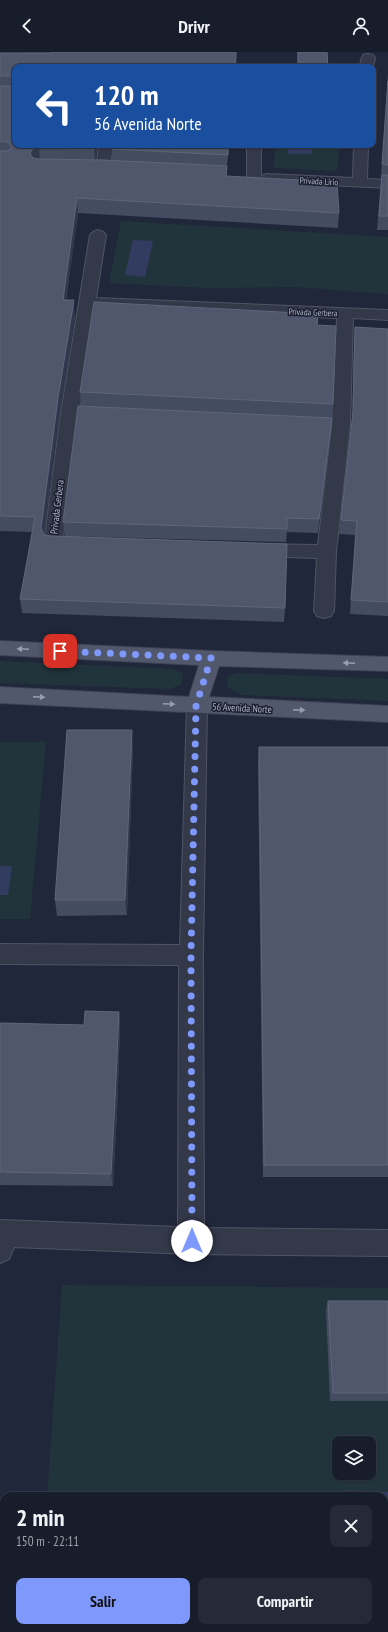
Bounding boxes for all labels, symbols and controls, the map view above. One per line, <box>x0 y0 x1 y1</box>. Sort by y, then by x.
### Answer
icon: back <box>16 15 38 37</box>
text: Drivr <box>178 15 210 38</box>
icon: person <box>350 15 372 37</box>
text: 120 m <box>94 76 158 113</box>
icon: left <box>28 80 80 132</box>
text: 56 Avenida Norte <box>94 112 202 135</box>
street label: Privada Lirio <box>299 174 339 188</box>
street label: Privada Gerbera <box>288 306 338 318</box>
street label: Privada Gerbera <box>47 479 67 535</box>
pin <box>43 634 77 668</box>
icon: arrive <box>49 640 71 662</box>
one-way arrow <box>17 646 29 653</box>
one-way arrow <box>343 659 355 666</box>
one-way arrow <box>33 694 45 701</box>
street label: 56 Avenida Norte <box>212 700 272 716</box>
one-way arrow <box>163 701 176 707</box>
one-way arrow <box>293 707 306 713</box>
position arrow <box>171 1220 213 1262</box>
map controls <box>332 1436 376 1480</box>
button: layers <box>332 1436 376 1480</box>
text: 2 min <box>16 1502 64 1533</box>
button: close <box>330 1505 372 1547</box>
text: 150 m · 22:11 <box>16 1533 79 1550</box>
button: Salir <box>16 1578 190 1624</box>
button: Compartir <box>198 1578 372 1624</box>

